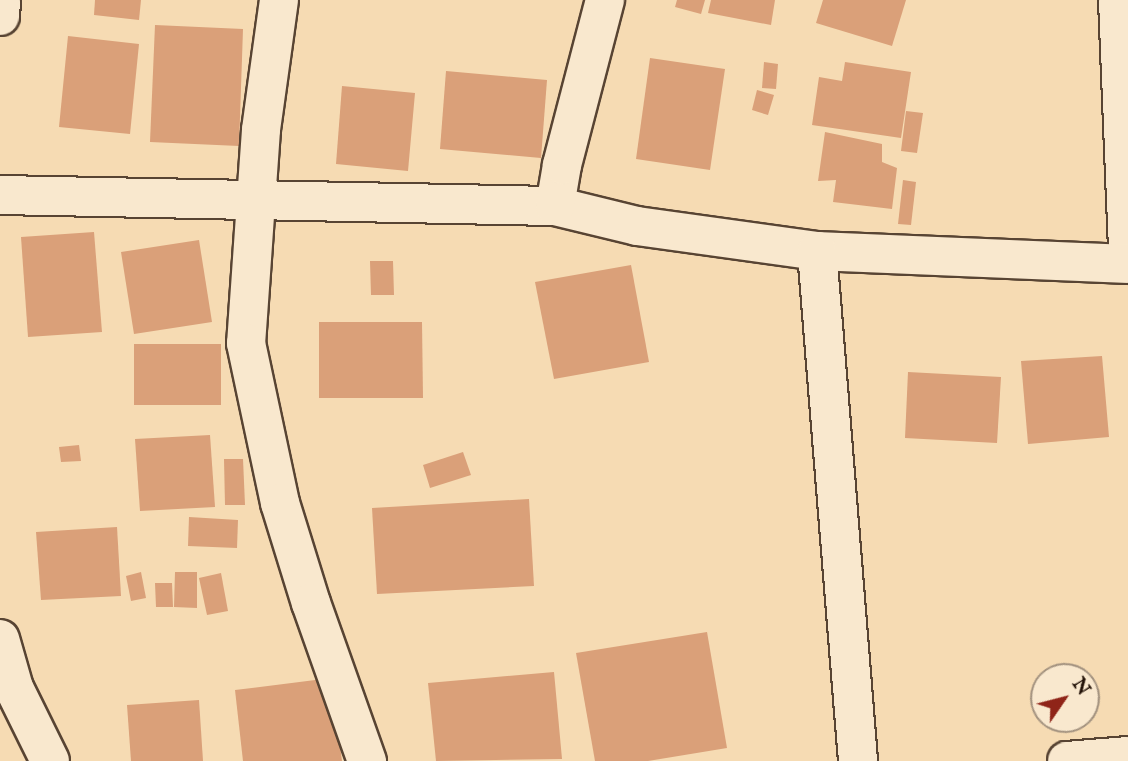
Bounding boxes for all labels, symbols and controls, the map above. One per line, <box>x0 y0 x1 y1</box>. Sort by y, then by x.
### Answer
north arrow <box>1030 663 1100 733</box>
text: N <box>1066 673 1095 701</box>

